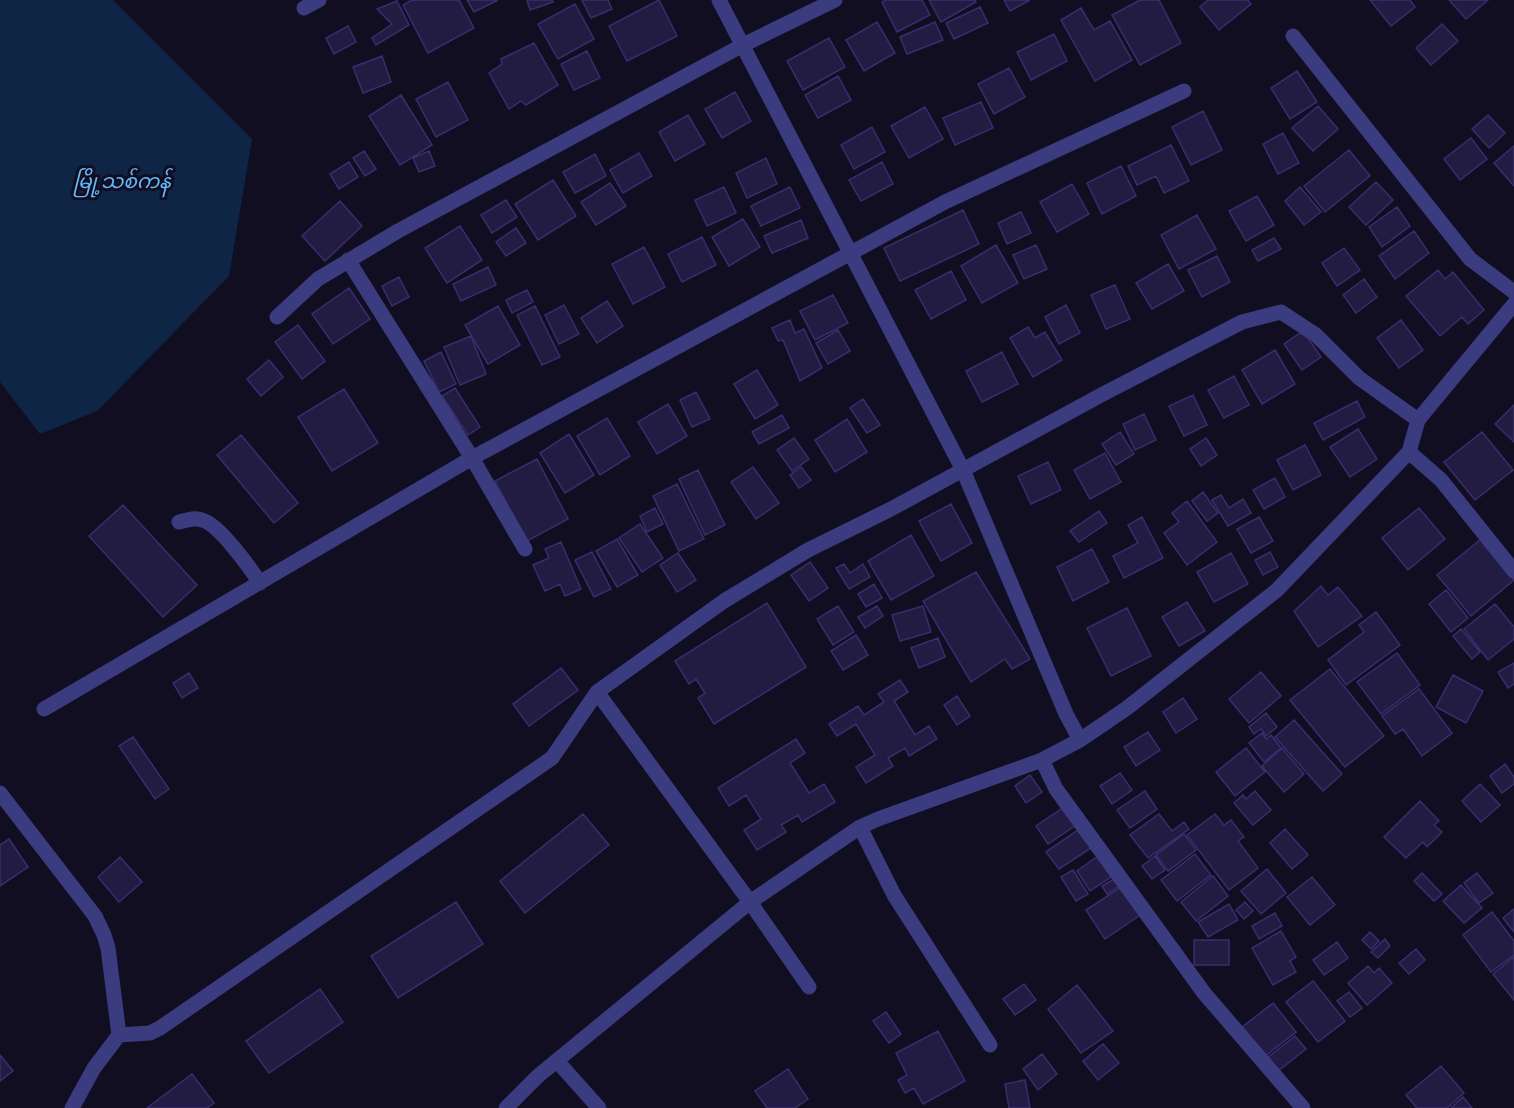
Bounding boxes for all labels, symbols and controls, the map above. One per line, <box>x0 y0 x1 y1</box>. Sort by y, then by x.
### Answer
water label: မြို့သစ်ကန် <box>73 167 174 198</box>

